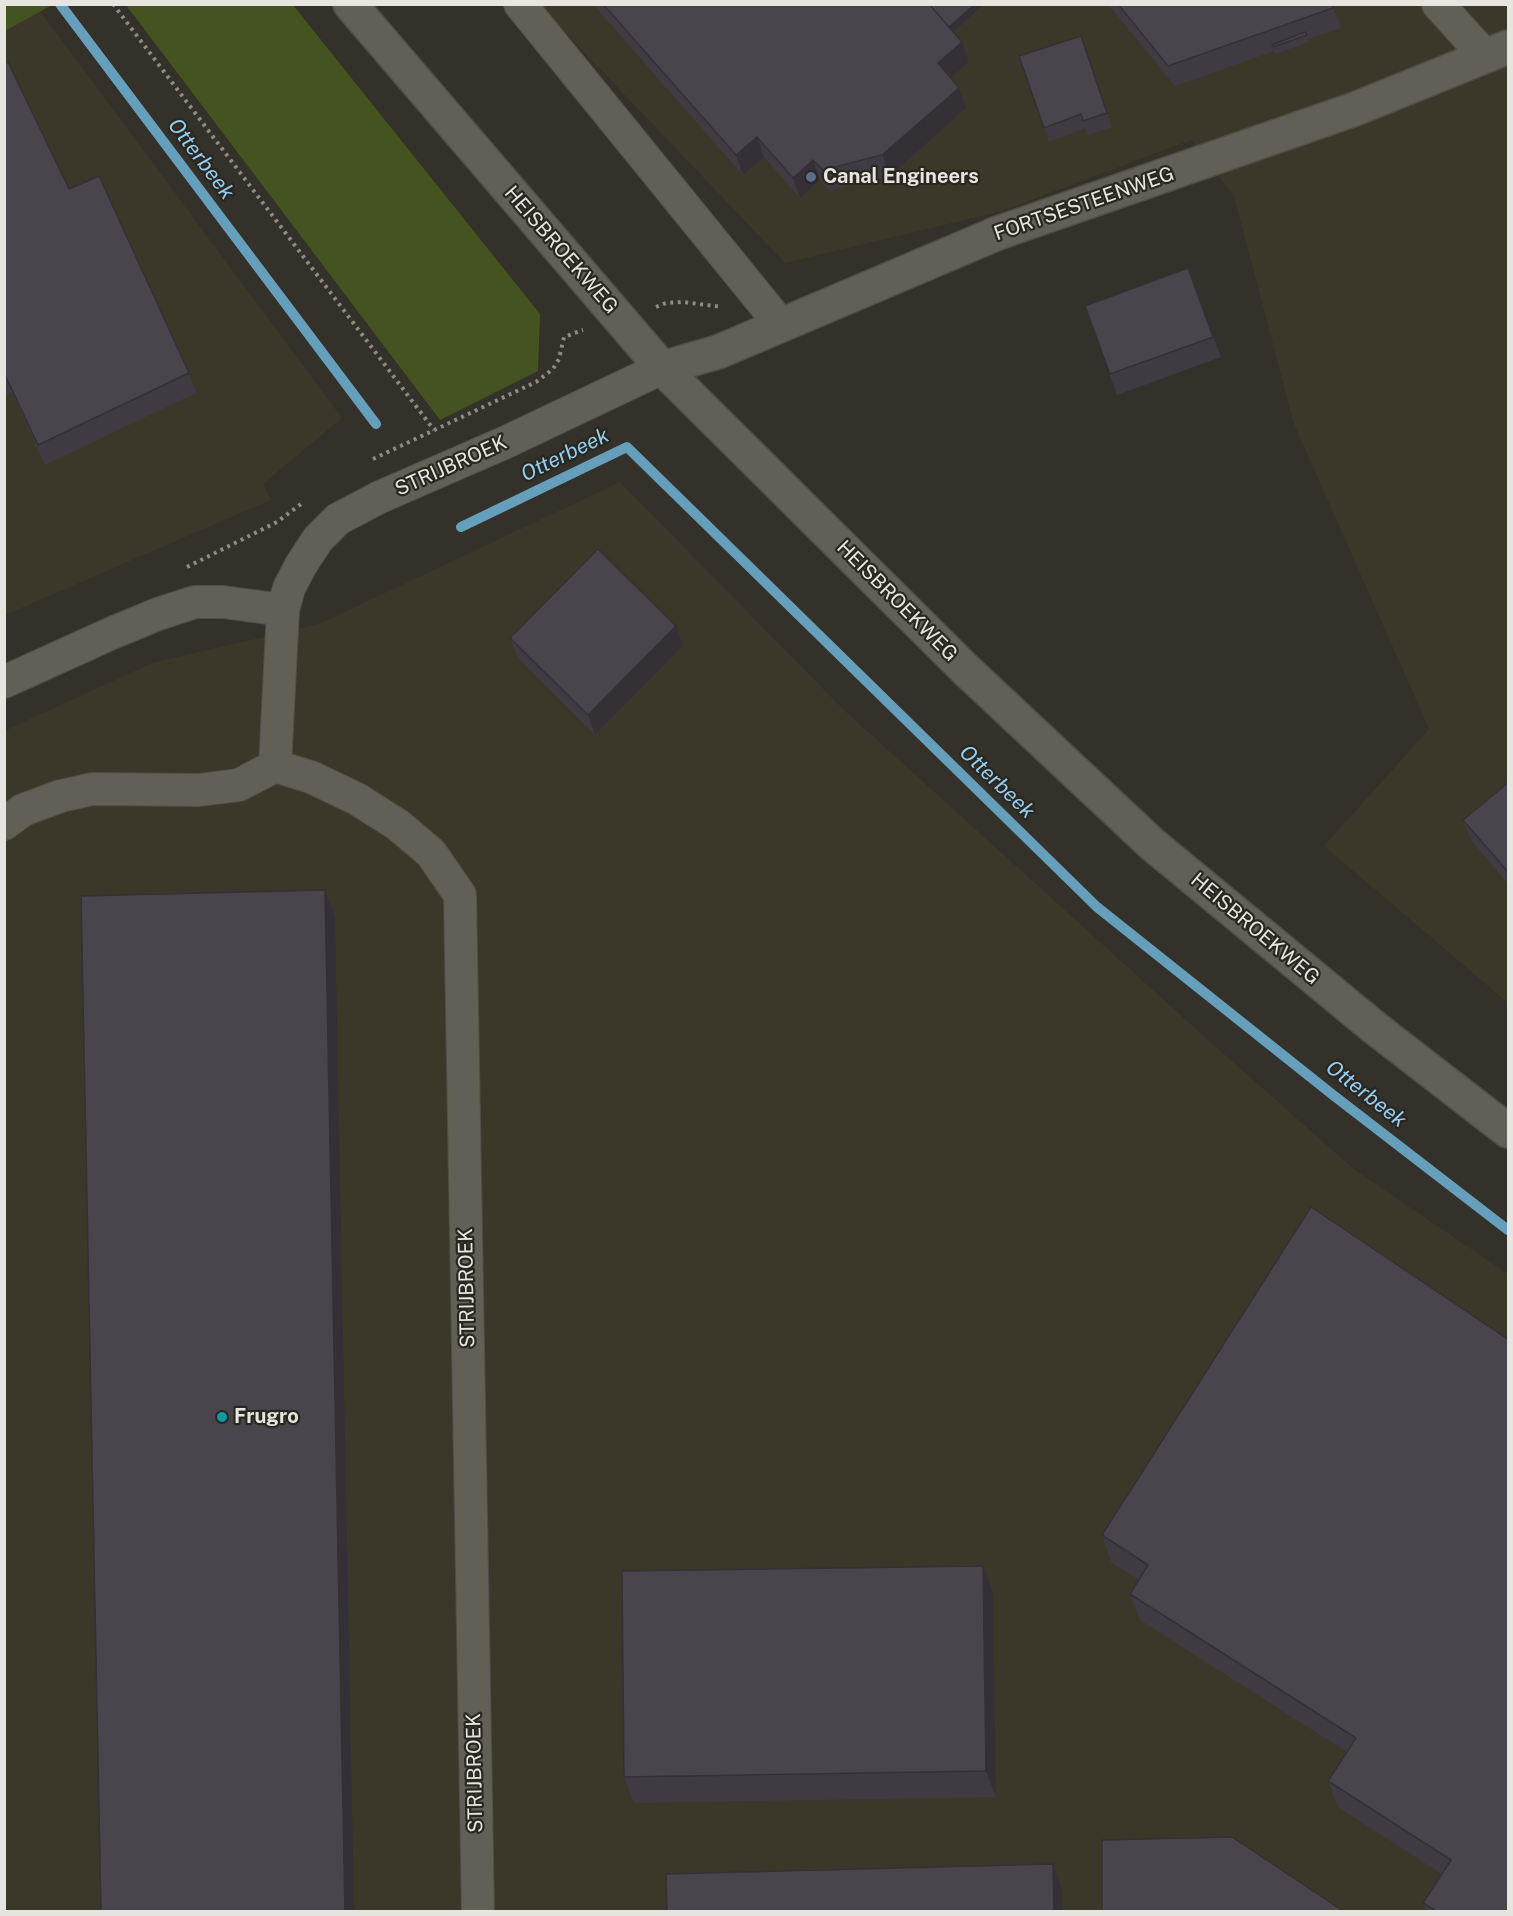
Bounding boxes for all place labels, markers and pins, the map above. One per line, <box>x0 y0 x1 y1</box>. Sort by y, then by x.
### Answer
place label: Canal Engineers <box>823 165 979 189</box>
marker: Canal Engineers <box>804 170 818 184</box>
place label: Frugro <box>234 1405 299 1429</box>
marker: Frugro <box>215 1410 229 1424</box>

